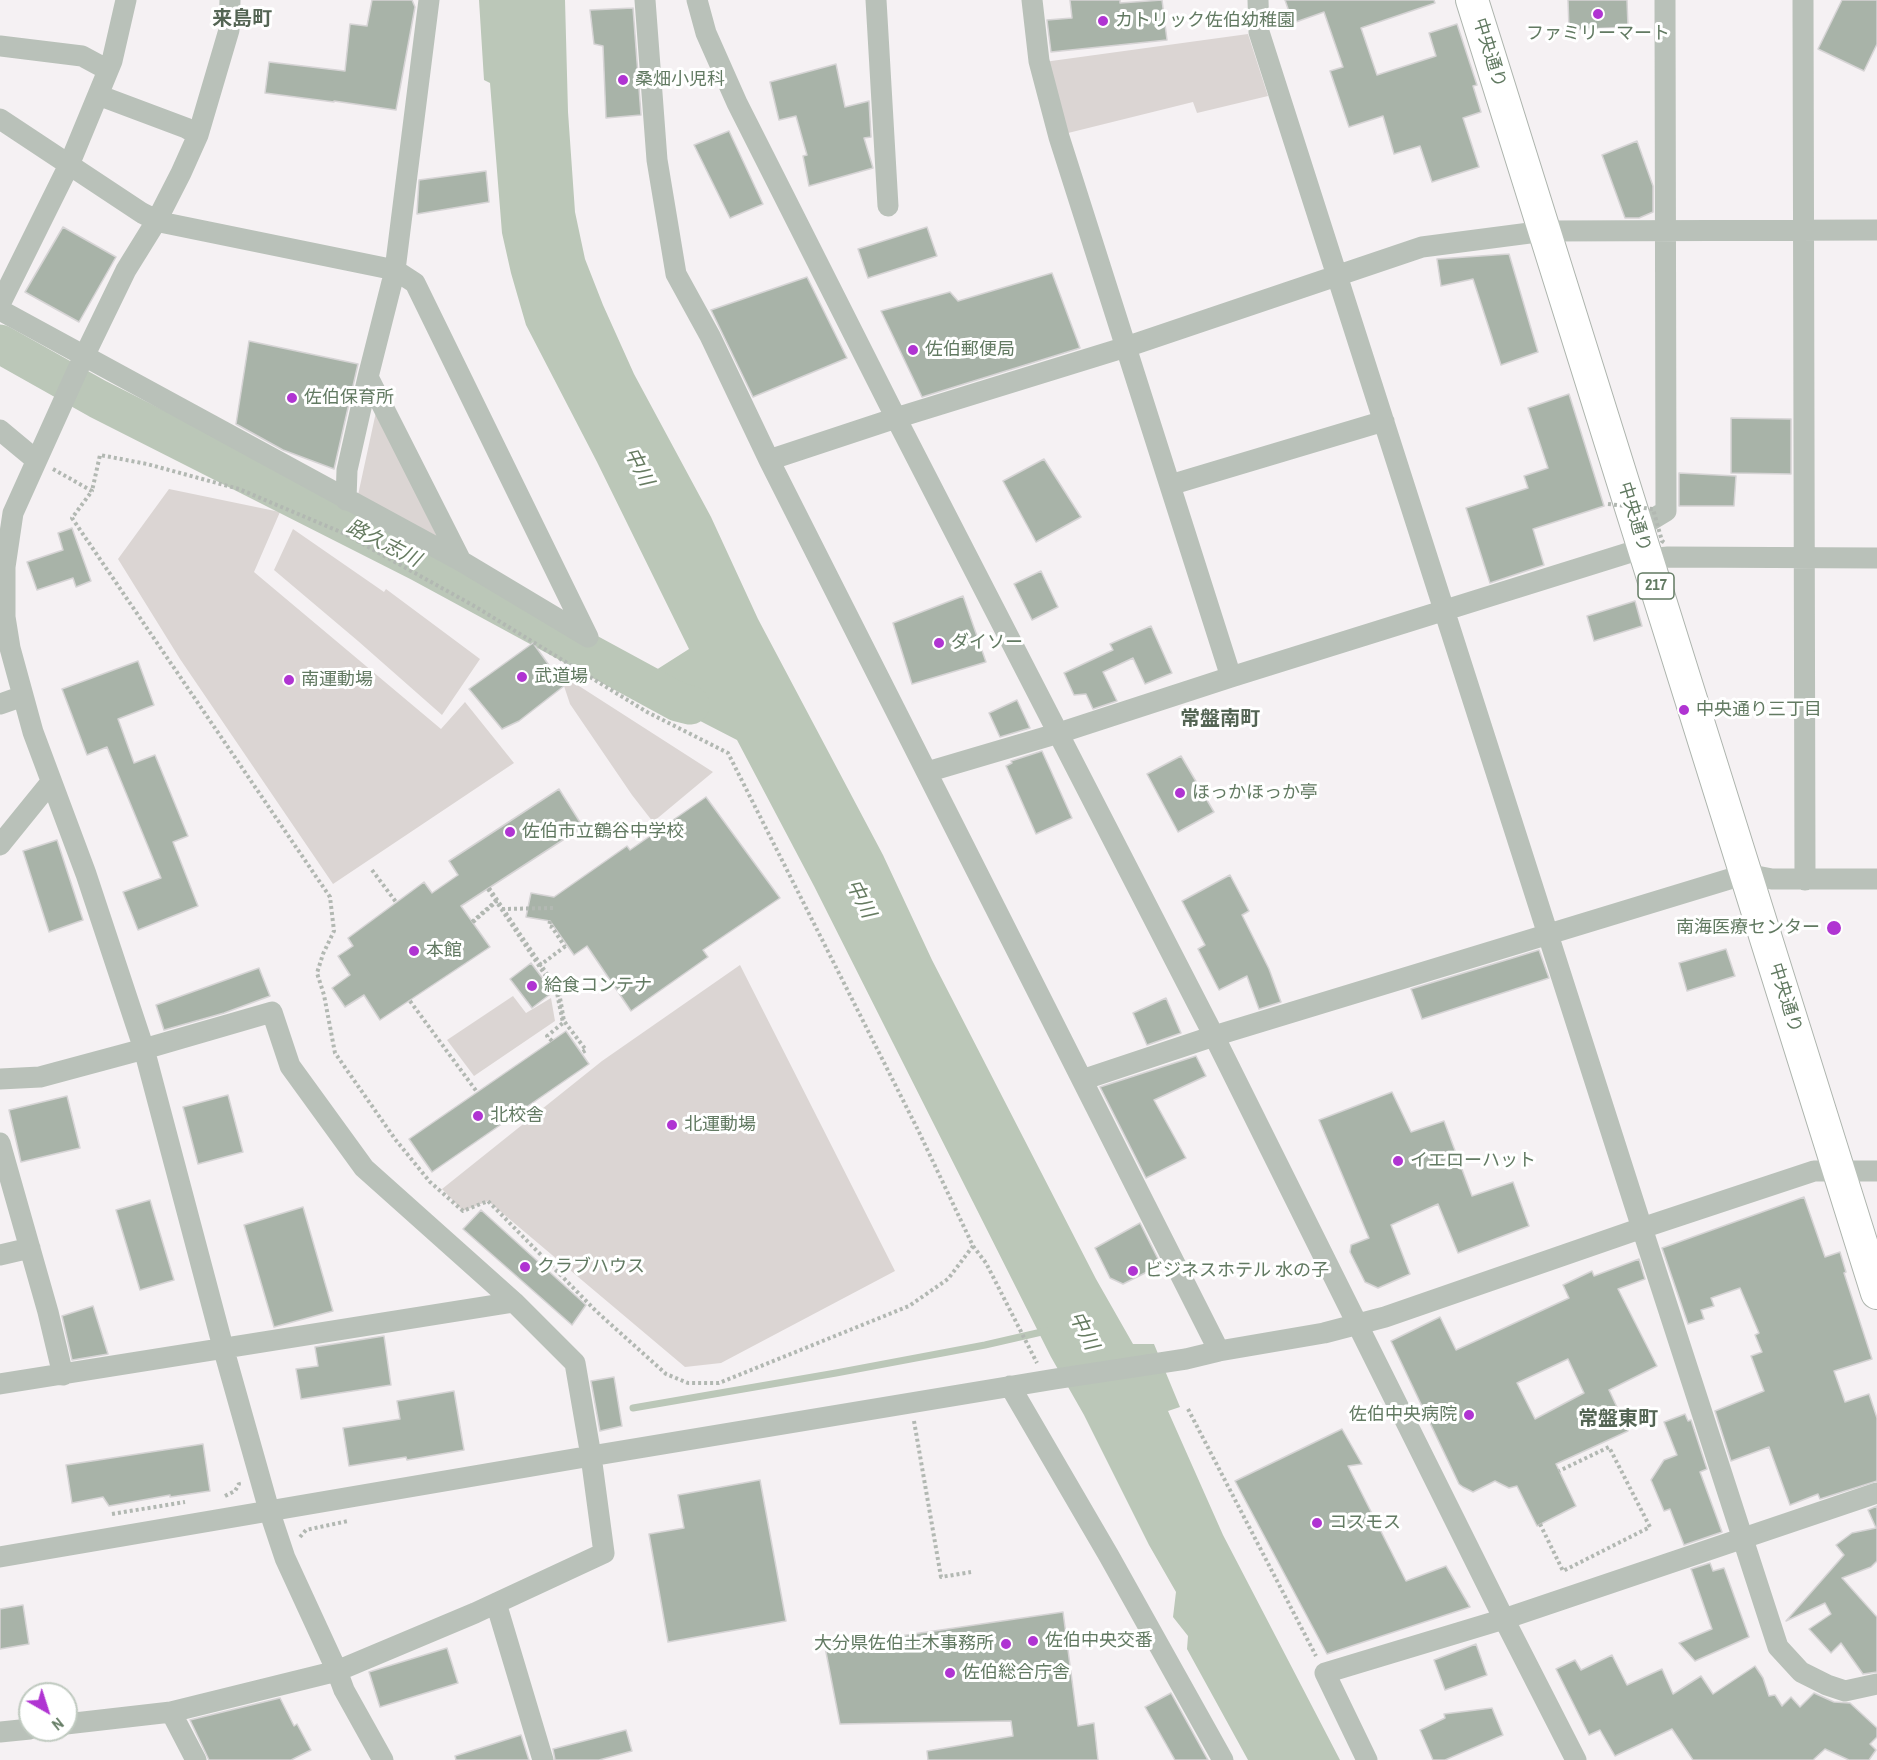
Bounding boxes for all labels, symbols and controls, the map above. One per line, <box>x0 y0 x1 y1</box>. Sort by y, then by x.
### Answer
marker: ファミリーマート <box>1591 7 1605 21</box>
district label: 来島町 <box>212 8 272 32</box>
place label: カトリック佐伯幼稚園 <box>1115 10 1295 32</box>
marker: カトリック佐伯幼稚園 <box>1096 14 1110 28</box>
street label: 中央通り <box>1468 15 1510 91</box>
place label: ファミリーマート <box>1526 23 1670 45</box>
place label: 桑畑小児科 <box>635 69 725 91</box>
marker: 桑畑小児科 <box>616 73 630 87</box>
place label: 佐伯郵便局 <box>925 339 1015 361</box>
marker: 佐伯郵便局 <box>906 343 920 357</box>
place label: 佐伯保育所 <box>304 387 394 409</box>
marker: 佐伯保育所 <box>285 391 299 405</box>
water label: 中川 <box>618 444 658 490</box>
street label: 中央通り <box>1613 479 1655 555</box>
water label: 路久志川 <box>342 515 424 573</box>
road number: 217 <box>1638 573 1674 599</box>
place label: ダイソー <box>951 632 1023 654</box>
marker: ダイソー <box>932 636 946 650</box>
place label: 武道場 <box>534 666 588 688</box>
place label: 南運動場 <box>301 669 373 691</box>
marker: 武道場 <box>515 670 529 684</box>
marker: 南運動場 <box>282 673 296 687</box>
place label: 中央通り三丁目 <box>1696 699 1822 721</box>
marker: 中央通り三丁目 <box>1677 703 1691 717</box>
district label: 常盤南町 <box>1180 708 1260 732</box>
place label: ほっかほっか亭 <box>1192 782 1318 804</box>
marker: ほっかほっか亭 <box>1173 786 1187 800</box>
place label: 佐伯市立鶴谷中学校 <box>522 821 684 843</box>
marker: 佐伯市立鶴谷中学校 <box>503 825 517 839</box>
water label: 中川 <box>840 876 880 922</box>
place label: 南海医療センター <box>1676 917 1820 939</box>
marker: 南海医療センター <box>1825 919 1843 937</box>
place label: 本館 <box>426 940 462 962</box>
marker: 本館 <box>407 944 421 958</box>
street label: 中央通り <box>1764 960 1806 1036</box>
place label: 給食コンテナ <box>544 975 652 997</box>
marker: 給食コンテナ <box>525 979 539 993</box>
place label: 北校舎 <box>490 1105 544 1127</box>
marker: 北校舎 <box>471 1109 485 1123</box>
place label: 北運動場 <box>684 1114 756 1136</box>
marker: 北運動場 <box>665 1118 679 1132</box>
place label: イエローハット <box>1410 1150 1536 1172</box>
marker: イエローハット <box>1391 1154 1405 1168</box>
place label: クラブハウス <box>537 1256 645 1278</box>
marker: クラブハウス <box>518 1260 532 1274</box>
place label: ビジネスホテル 水の子 <box>1145 1260 1329 1282</box>
marker: ビジネスホテル 水の子 <box>1126 1264 1140 1278</box>
water label: 中川 <box>1063 1308 1103 1354</box>
place label: 佐伯中央病院 <box>1349 1404 1457 1426</box>
marker: 佐伯中央病院 <box>1462 1408 1476 1422</box>
district label: 常盤東町 <box>1578 1408 1658 1432</box>
place label: コスモス <box>1329 1512 1401 1534</box>
marker: コスモス <box>1310 1516 1324 1530</box>
place label: 佐伯中央交番 <box>1045 1630 1153 1652</box>
place label: 大分県佐伯土木事務所 <box>814 1633 994 1655</box>
marker: 佐伯中央交番 <box>1026 1634 1040 1648</box>
marker: 大分県佐伯土木事務所 <box>999 1637 1013 1651</box>
place label: 佐伯総合庁舎 <box>962 1662 1070 1684</box>
marker: 佐伯総合庁舎 <box>943 1666 957 1680</box>
north arrow <box>18 1682 78 1742</box>
text: N <box>47 1713 69 1736</box>

